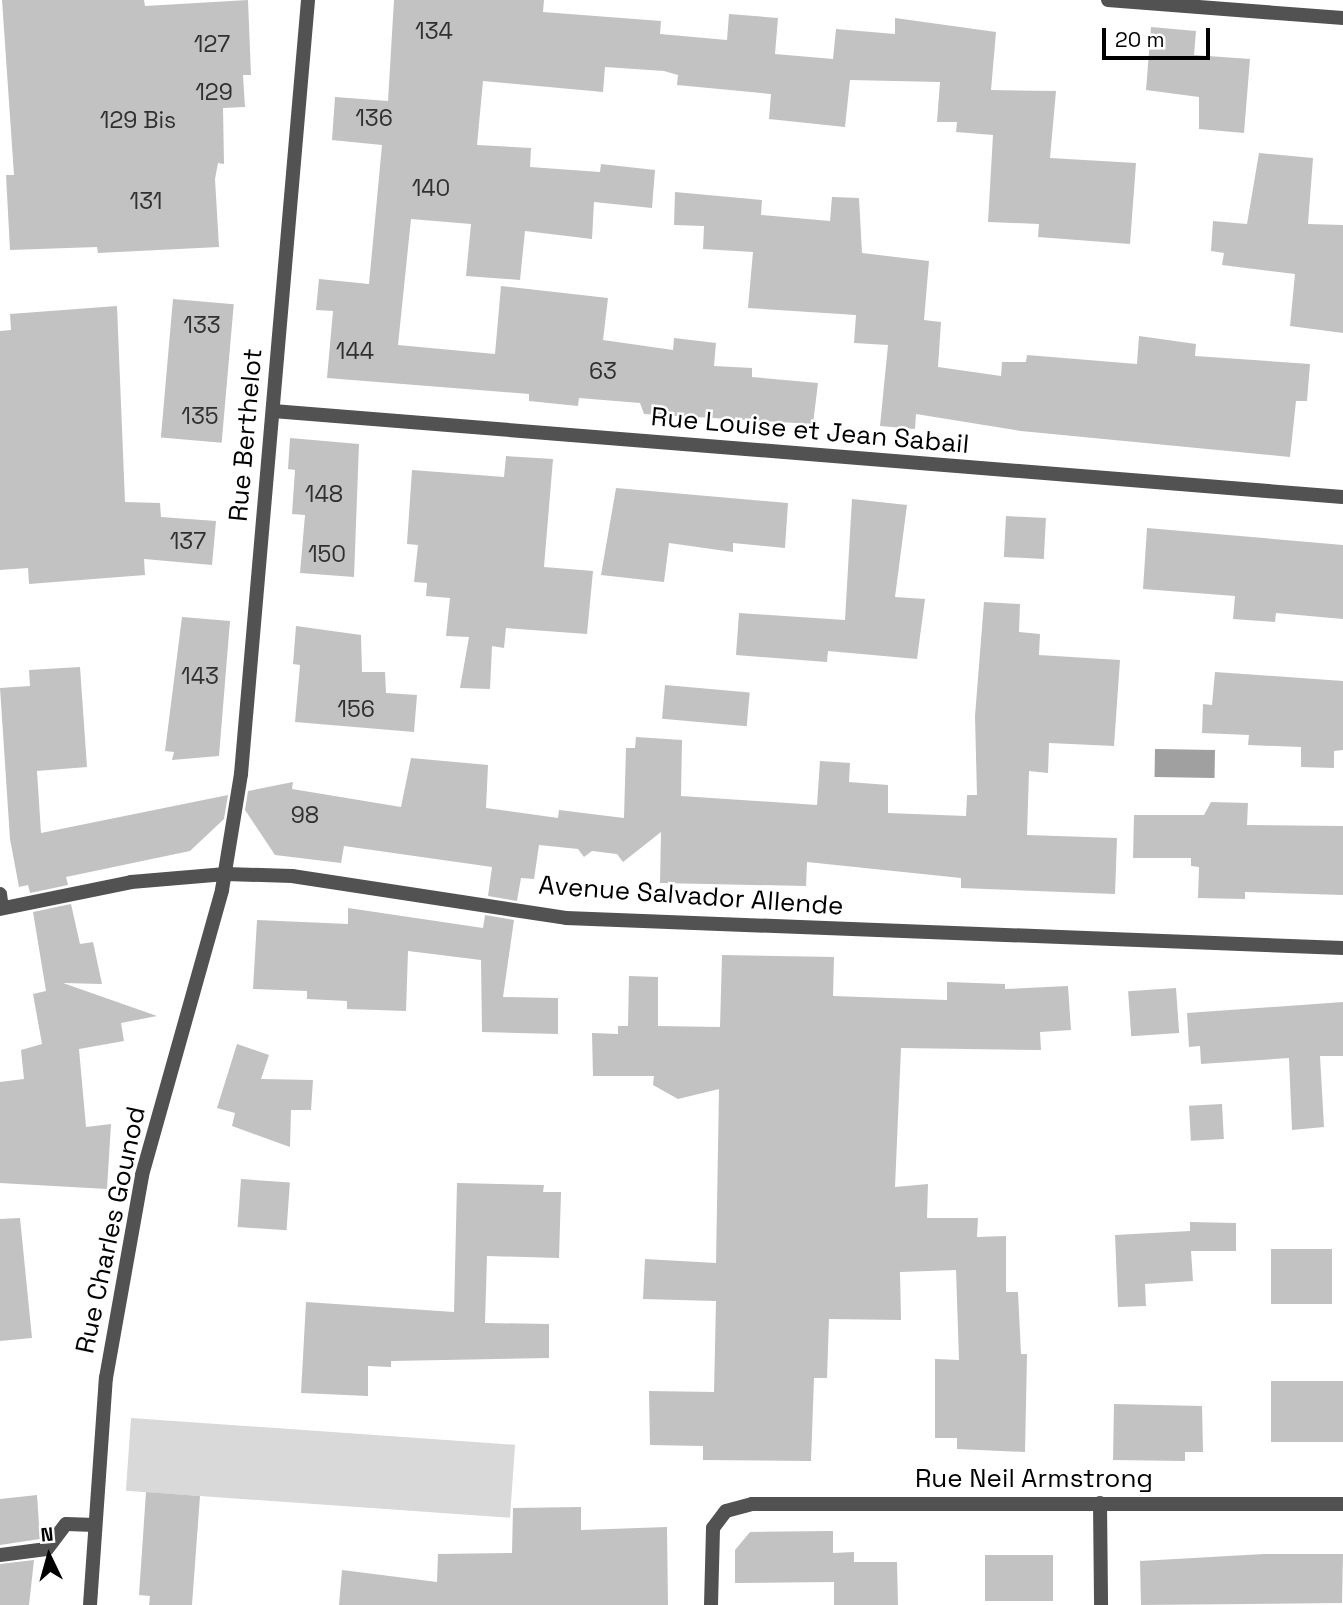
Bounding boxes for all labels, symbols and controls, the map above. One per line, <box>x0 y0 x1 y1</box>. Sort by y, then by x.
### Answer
scale bar <box>1105 14 1214 58</box>
house number: 134 <box>415 17 453 45</box>
text: 20 m <box>1115 26 1165 53</box>
house number: 127 <box>194 30 230 58</box>
house number: 129 <box>195 78 233 106</box>
house number: 136 <box>355 104 393 132</box>
house number: 129 Bis <box>100 106 176 134</box>
house number: 140 <box>412 174 450 202</box>
house number: 131 <box>130 187 162 215</box>
house number: 133 <box>183 311 221 339</box>
house number: 144 <box>336 337 374 365</box>
street label: Rue Berthelot <box>223 347 269 523</box>
house number: 63 <box>589 357 617 385</box>
house number: 135 <box>181 402 219 430</box>
street label: Rue Louise et Jean Sabail <box>650 402 970 460</box>
house number: 148 <box>305 480 343 508</box>
house number: 137 <box>170 527 206 555</box>
house number: 150 <box>308 540 346 568</box>
house number: 143 <box>181 662 219 690</box>
house number: 156 <box>337 695 375 723</box>
house number: 98 <box>291 801 319 829</box>
street label: Avenue Salvador Allende <box>537 870 845 922</box>
street label: Rue Charles Gounod <box>70 1104 152 1356</box>
street label: Rue Neil Armstrong <box>915 1463 1153 1495</box>
north arrow <box>14 1521 84 1591</box>
text: N <box>40 1522 55 1548</box>

